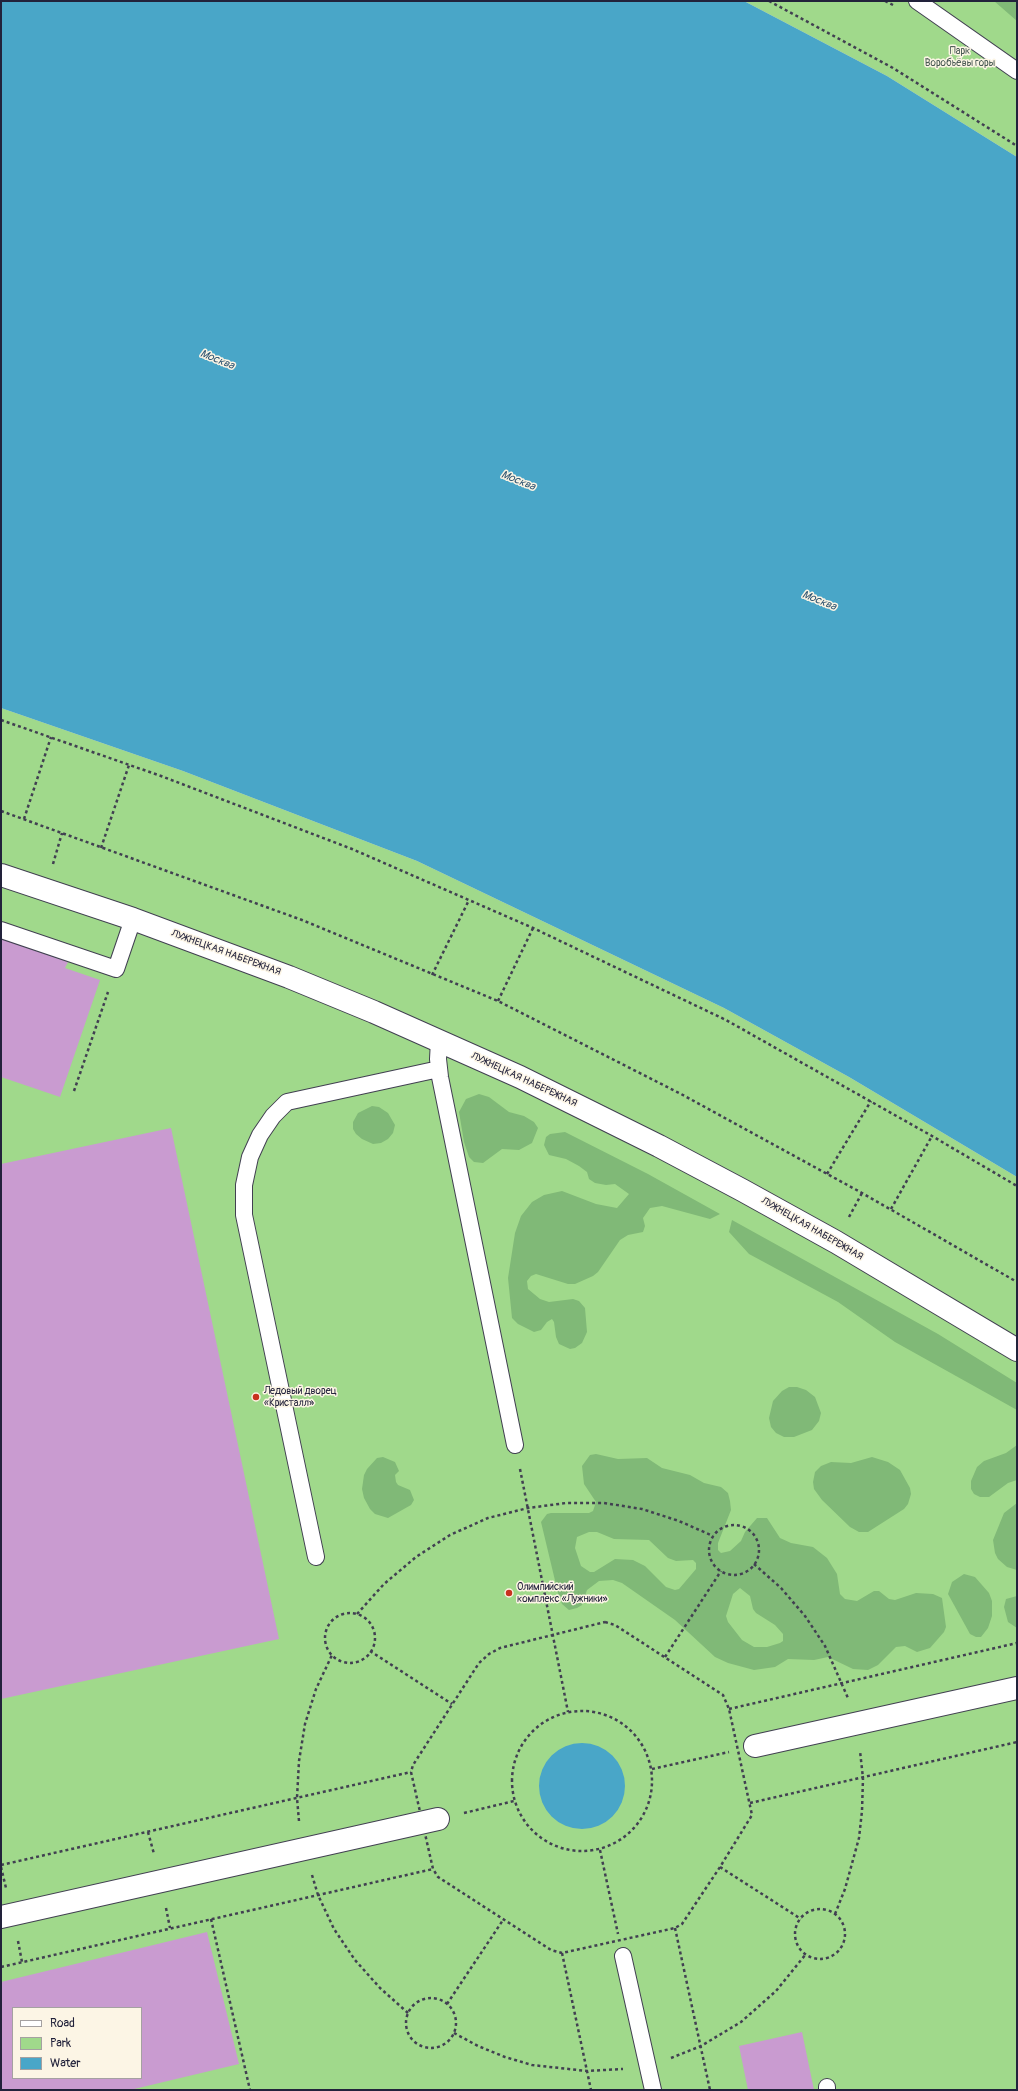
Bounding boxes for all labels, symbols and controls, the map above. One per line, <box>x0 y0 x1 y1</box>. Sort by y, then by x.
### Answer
park label: Парк Воробьёвы горы <box>925 45 995 68</box>
water label: Москва <box>198 347 236 373</box>
water label: Москва <box>499 468 537 494</box>
water label: Москва <box>800 588 838 614</box>
street label: ЛУЖНЕЦКАЯ НАБЕРЕЖНАЯ <box>170 928 282 978</box>
street label: ЛУЖНЕЦКАЯ НАБЕРЕЖНАЯ <box>469 1050 579 1110</box>
street label: ЛУЖНЕЦКАЯ НАБЕРЕЖНАЯ <box>759 1195 865 1263</box>
place label: Ледовый дворец «Кристалл» <box>264 1385 337 1408</box>
marker: Ледовый дворец «Кристалл» <box>251 1392 261 1402</box>
place label: Олимпийский комплекс «Лужники» <box>517 1581 608 1604</box>
marker: Олимпийский комплекс «Лужники» <box>504 1588 514 1598</box>
legend <box>12 2007 142 2079</box>
text: Road <box>50 2016 75 2031</box>
text: Park <box>50 2036 71 2051</box>
text: Water <box>50 2056 81 2071</box>

